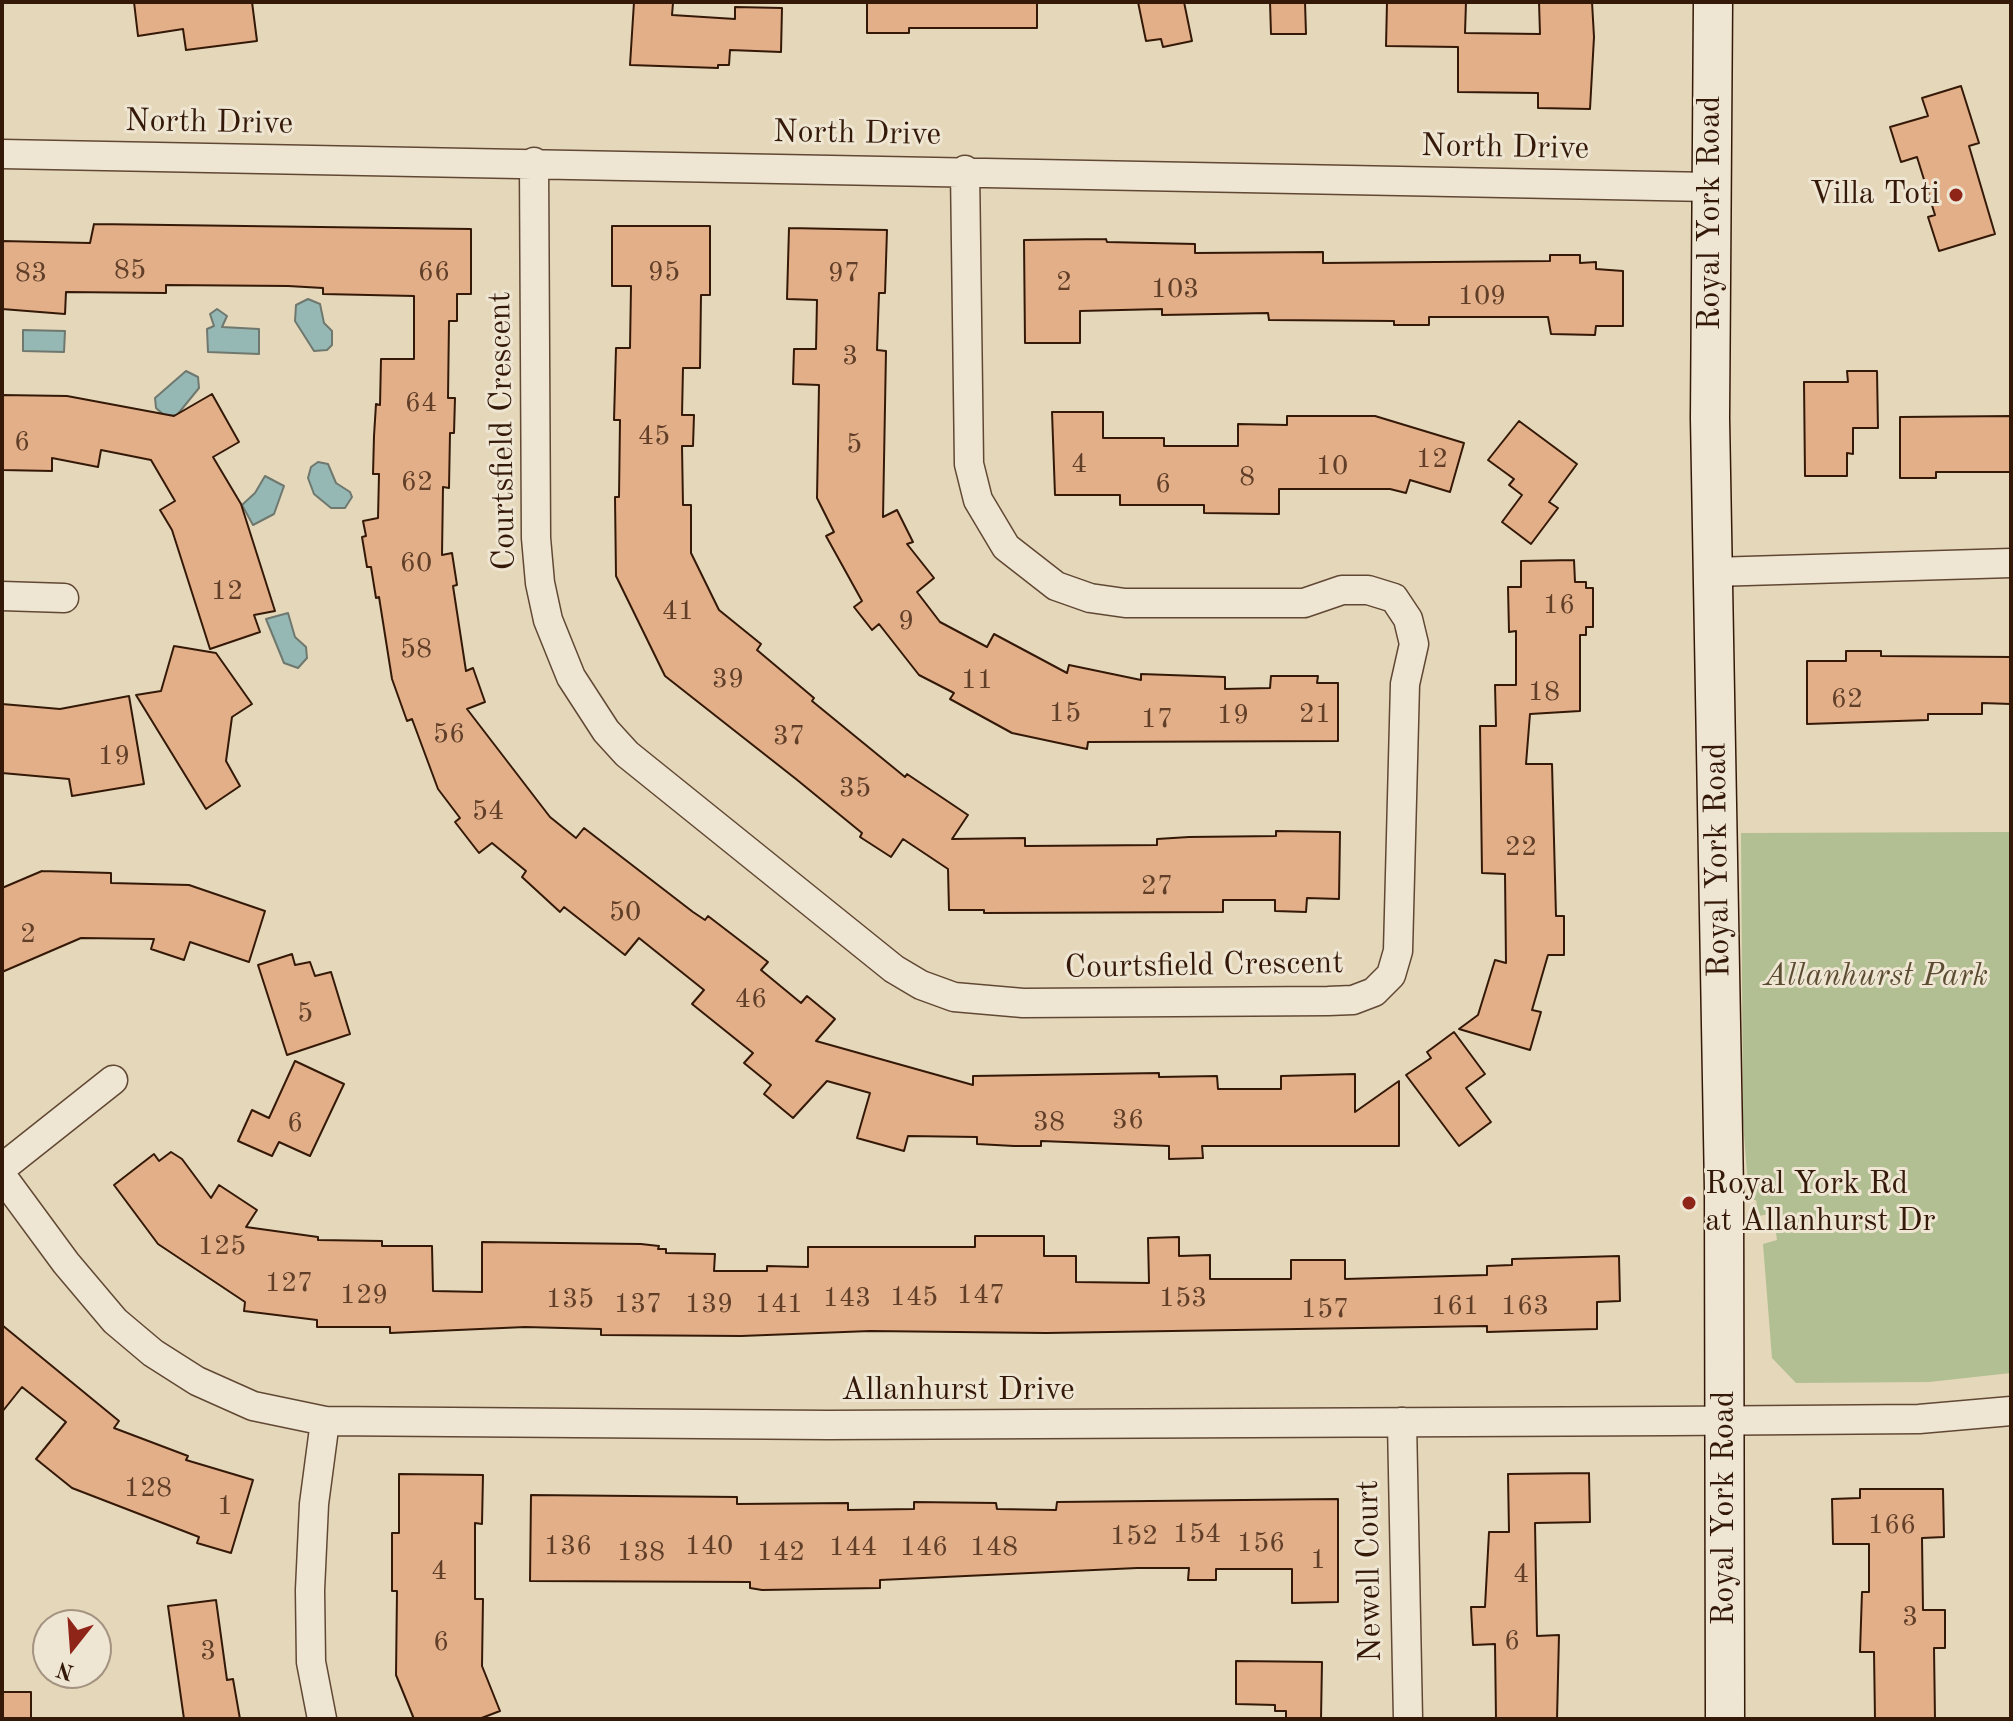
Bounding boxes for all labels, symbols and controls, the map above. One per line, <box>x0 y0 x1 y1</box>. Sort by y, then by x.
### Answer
street label: Royal York Road <box>1692 95 1730 331</box>
street label: North Drive <box>125 102 293 144</box>
street label: North Drive <box>773 113 941 155</box>
street label: North Drive <box>1421 127 1589 169</box>
place label: Villa Toti <box>1810 176 1940 214</box>
marker: Villa Toti <box>1947 186 1965 204</box>
house number: 85 <box>114 254 146 288</box>
house number: 66 <box>418 256 450 290</box>
house number: 95 <box>648 256 680 290</box>
house number: 83 <box>15 257 47 291</box>
house number: 97 <box>828 257 860 291</box>
house number: 2 <box>1056 266 1072 300</box>
house number: 103 <box>1151 273 1199 307</box>
house number: 109 <box>1458 280 1506 314</box>
street label: Courtsfield Crescent <box>481 291 525 571</box>
house number: 3 <box>842 340 858 374</box>
house number: 64 <box>405 387 437 421</box>
house number: 45 <box>638 420 670 454</box>
house number: 6 <box>14 426 30 460</box>
house number: 5 <box>846 428 862 462</box>
house number: 12 <box>1416 443 1448 477</box>
house number: 4 <box>1071 448 1087 482</box>
house number: 10 <box>1316 450 1348 484</box>
house number: 8 <box>1239 461 1255 495</box>
house number: 62 <box>401 466 433 500</box>
house number: 6 <box>1155 468 1171 502</box>
house number: 60 <box>400 547 432 581</box>
house number: 12 <box>211 575 243 609</box>
house number: 16 <box>1543 589 1575 623</box>
house number: 41 <box>662 595 694 629</box>
house number: 9 <box>898 605 914 639</box>
house number: 58 <box>400 633 432 667</box>
house number: 39 <box>712 663 744 697</box>
house number: 11 <box>961 664 993 698</box>
house number: 18 <box>1528 676 1560 710</box>
house number: 62 <box>1831 683 1863 717</box>
house number: 15 <box>1049 697 1081 731</box>
house number: 21 <box>1299 698 1331 732</box>
house number: 19 <box>1217 699 1249 733</box>
house number: 17 <box>1141 703 1173 737</box>
house number: 56 <box>433 718 465 752</box>
house number: 37 <box>773 720 805 754</box>
house number: 19 <box>98 740 130 774</box>
street label: Royal York Road <box>1697 742 1739 978</box>
house number: 35 <box>839 772 871 806</box>
house number: 54 <box>472 795 504 829</box>
house number: 22 <box>1505 831 1537 865</box>
house number: 27 <box>1141 870 1173 904</box>
house number: 50 <box>609 896 641 930</box>
house number: 2 <box>20 918 36 952</box>
street label: Courtsfield Crescent <box>1064 944 1344 988</box>
park label: Allanhurst Park <box>1764 958 1988 996</box>
house number: 46 <box>735 983 767 1017</box>
house number: 5 <box>297 997 313 1031</box>
house number: 36 <box>1112 1104 1144 1138</box>
house number: 38 <box>1033 1106 1065 1140</box>
house number: 6 <box>287 1107 303 1141</box>
place label: Royal York Rd at Allanhurst Dr <box>1705 1166 1936 1241</box>
marker: Royal York Rd at Allanhurst Dr <box>1680 1194 1698 1212</box>
house number: 125 <box>198 1230 246 1264</box>
house number: 127 <box>265 1267 313 1301</box>
house number: 129 <box>340 1279 388 1313</box>
house number: 147 <box>957 1279 1005 1313</box>
house number: 145 <box>890 1281 938 1315</box>
house number: 143 <box>823 1282 871 1316</box>
house number: 153 <box>1159 1282 1207 1316</box>
house number: 135 <box>546 1283 594 1317</box>
house number: 137 <box>614 1288 662 1322</box>
house number: 139 <box>685 1288 733 1322</box>
house number: 141 <box>755 1288 803 1322</box>
house number: 161 <box>1431 1290 1479 1324</box>
house number: 163 <box>1501 1290 1549 1324</box>
house number: 157 <box>1301 1293 1349 1327</box>
street label: Allanhurst Drive <box>841 1372 1075 1410</box>
street label: Royal York Road <box>1706 1390 1744 1626</box>
house number: 128 <box>124 1472 172 1506</box>
street label: Newell Court <box>1349 1480 1391 1662</box>
house number: 1 <box>217 1490 233 1524</box>
house number: 166 <box>1868 1509 1916 1543</box>
house number: 154 <box>1173 1518 1221 1552</box>
house number: 152 <box>1110 1520 1158 1554</box>
house number: 156 <box>1237 1527 1285 1561</box>
house number: 136 <box>544 1530 592 1564</box>
house number: 140 <box>685 1530 733 1564</box>
house number: 144 <box>829 1531 877 1565</box>
house number: 146 <box>900 1531 948 1565</box>
house number: 148 <box>970 1531 1018 1565</box>
house number: 138 <box>617 1536 665 1570</box>
house number: 142 <box>757 1536 805 1570</box>
house number: 1 <box>1310 1544 1326 1578</box>
house number: 4 <box>431 1555 447 1589</box>
house number: 4 <box>1513 1558 1529 1592</box>
house number: 3 <box>1902 1601 1918 1635</box>
north arrow <box>32 1609 112 1689</box>
house number: 6 <box>1504 1625 1520 1659</box>
house number: 6 <box>433 1626 449 1660</box>
house number: 3 <box>200 1635 216 1669</box>
text: N <box>54 1657 77 1683</box>

